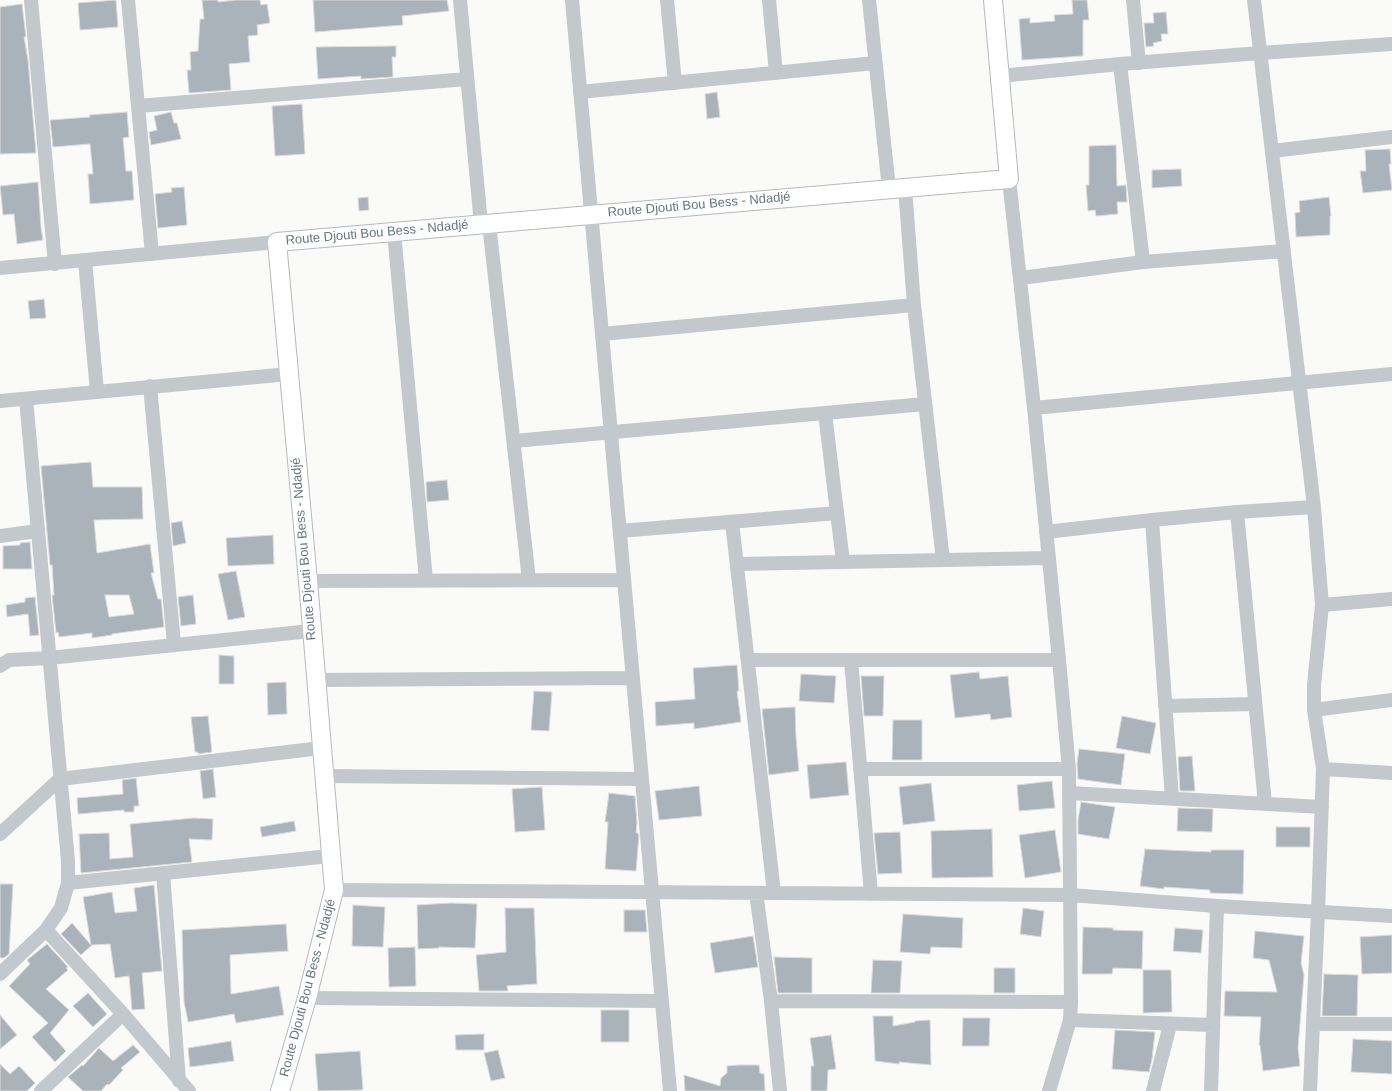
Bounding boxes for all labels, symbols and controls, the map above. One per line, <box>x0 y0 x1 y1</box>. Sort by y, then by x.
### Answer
street label: Route Djouti Bou Bess - Ndadjé <box>607 189 791 221</box>
street label: Route Djouti Bou Bess - Ndadjé <box>285 217 469 249</box>
street label: Route Djouti Bou Bess - Ndadjé <box>288 457 320 641</box>
street label: Route Djouti Bou Bess - Ndadjé <box>277 897 339 1079</box>

